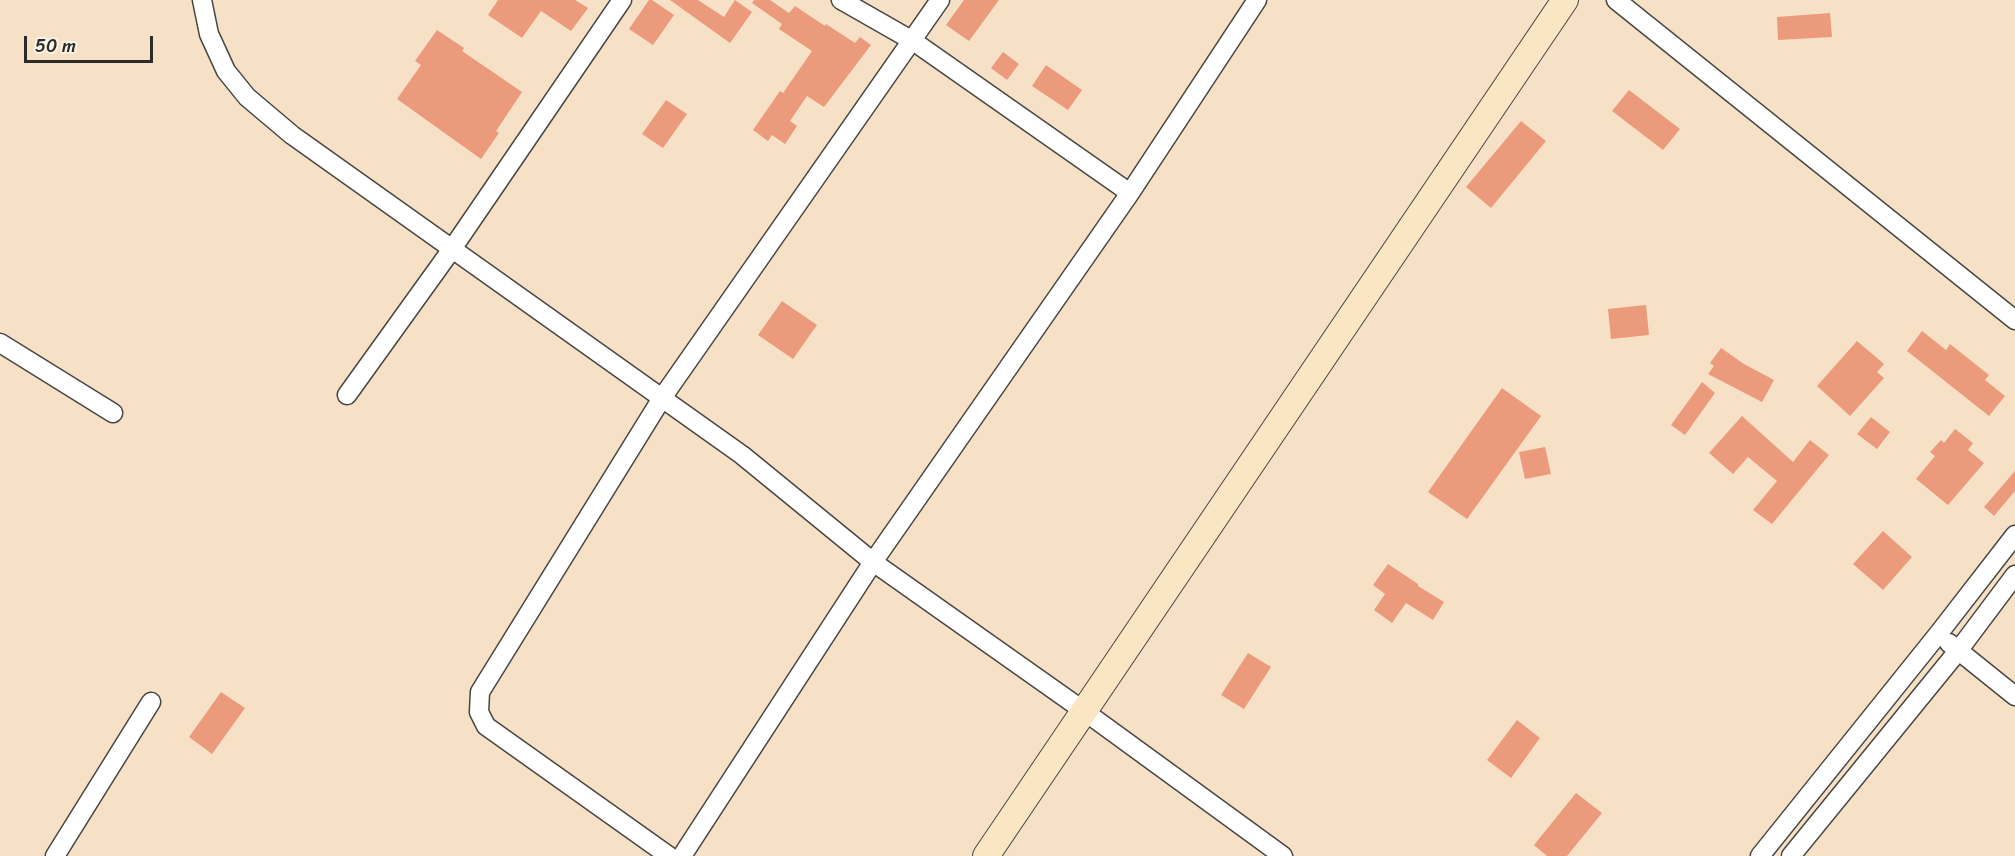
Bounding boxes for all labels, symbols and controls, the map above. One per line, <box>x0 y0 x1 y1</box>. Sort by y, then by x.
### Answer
scale bar <box>27 24 156 62</box>
text: 50 m <box>35 30 76 62</box>

